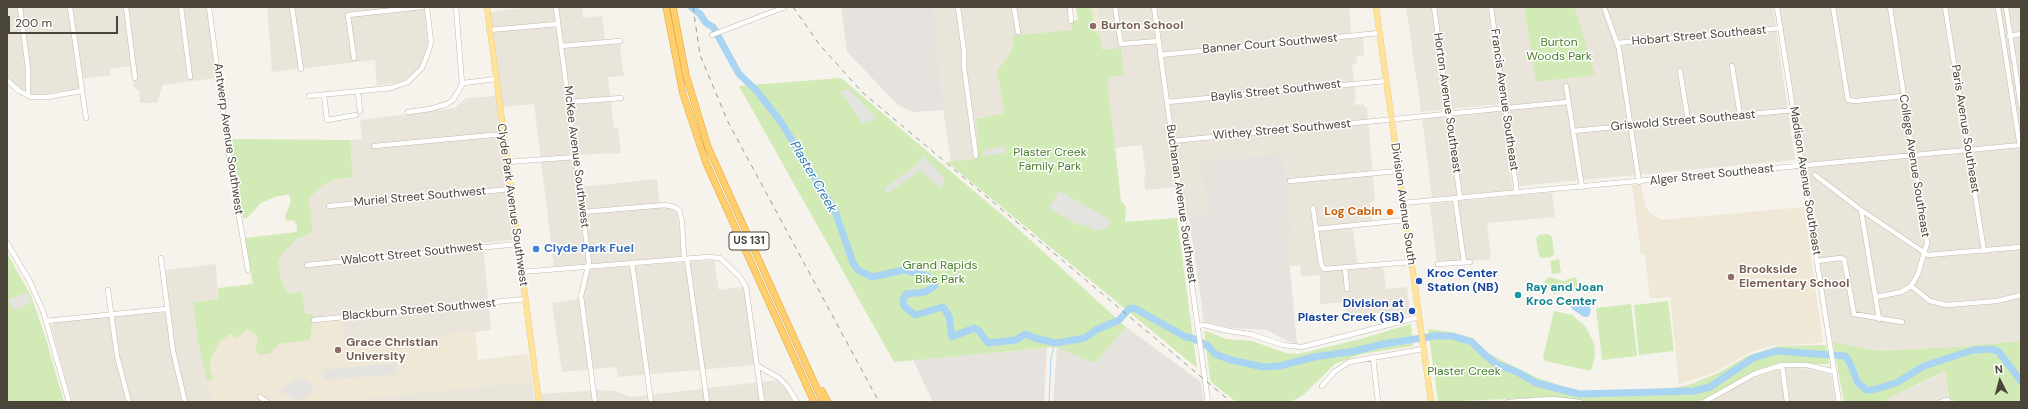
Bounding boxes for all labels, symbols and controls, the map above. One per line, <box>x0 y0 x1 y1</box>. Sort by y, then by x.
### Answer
scale bar <box>10 8 120 34</box>
text: 200 m <box>15 15 52 31</box>
place label: Burton School <box>1101 19 1183 33</box>
marker: Burton School <box>1088 21 1098 31</box>
street label: Hobart Street Southeast <box>1631 23 1767 49</box>
street label: Francis Avenue Southeast <box>1487 28 1521 172</box>
street label: Banner Court Southwest <box>1202 31 1338 57</box>
street label: Horton Avenue Southeast <box>1430 32 1464 174</box>
park label: Burton Woods Park <box>1526 36 1592 64</box>
street label: Antwerp Avenue Southwest <box>210 62 246 216</box>
street label: Paris Avenue Southeast <box>1948 64 1982 194</box>
street label: Baylis Street Southwest <box>1210 77 1342 105</box>
street label: McKee Avenue Southwest <box>560 85 592 229</box>
street label: College Avenue Southeast <box>1896 93 1932 239</box>
street label: Madison Avenue Southeast <box>1786 106 1824 256</box>
street label: Griswold Street Southeast <box>1610 107 1756 135</box>
street label: Withey Street Southwest <box>1212 117 1352 143</box>
street label: Clyde Park Avenue Southwest <box>493 123 531 287</box>
street label: Buchanan Avenue Southwest <box>1163 123 1199 285</box>
water label: Plaster Creek <box>786 138 840 216</box>
street label: Division Avenue South <box>1387 142 1419 266</box>
park label: Plaster Creek Family Park <box>1013 146 1087 174</box>
street label: Alger Street Southeast <box>1649 161 1775 189</box>
street label: Muriel Street Southwest <box>353 184 487 210</box>
place label: Log Cabin <box>1324 205 1382 219</box>
marker: Log Cabin <box>1385 207 1395 217</box>
road number: US 131 <box>729 232 769 250</box>
street label: Walcott Street Southwest <box>340 239 484 269</box>
place label: Clyde Park Fuel <box>544 242 634 256</box>
marker: Clyde Park Fuel <box>531 244 541 254</box>
park label: Grand Rapids Bike Park <box>902 259 978 287</box>
place label: Brookside Elementary School <box>1739 263 1849 291</box>
place label: Kroc Center Station (NB) <box>1427 267 1499 295</box>
marker: Brookside Elementary School <box>1726 272 1736 282</box>
marker: Kroc Center Station (NB) <box>1414 276 1424 286</box>
place label: Ray and Joan Kroc Center <box>1526 281 1604 309</box>
marker: Ray and Joan Kroc Center <box>1513 290 1523 300</box>
street label: Blackburn Street Southwest <box>342 296 496 324</box>
place label: Division at Plaster Creek (SB) <box>1298 297 1404 325</box>
marker: Division at Plaster Creek (SB) <box>1407 306 1417 316</box>
place label: Grace Christian University <box>346 336 438 364</box>
marker: Grace Christian University <box>333 345 343 355</box>
north arrow <box>1980 361 2020 401</box>
text: N <box>1994 362 2003 376</box>
park label: Plaster Creek <box>1427 365 1501 379</box>

